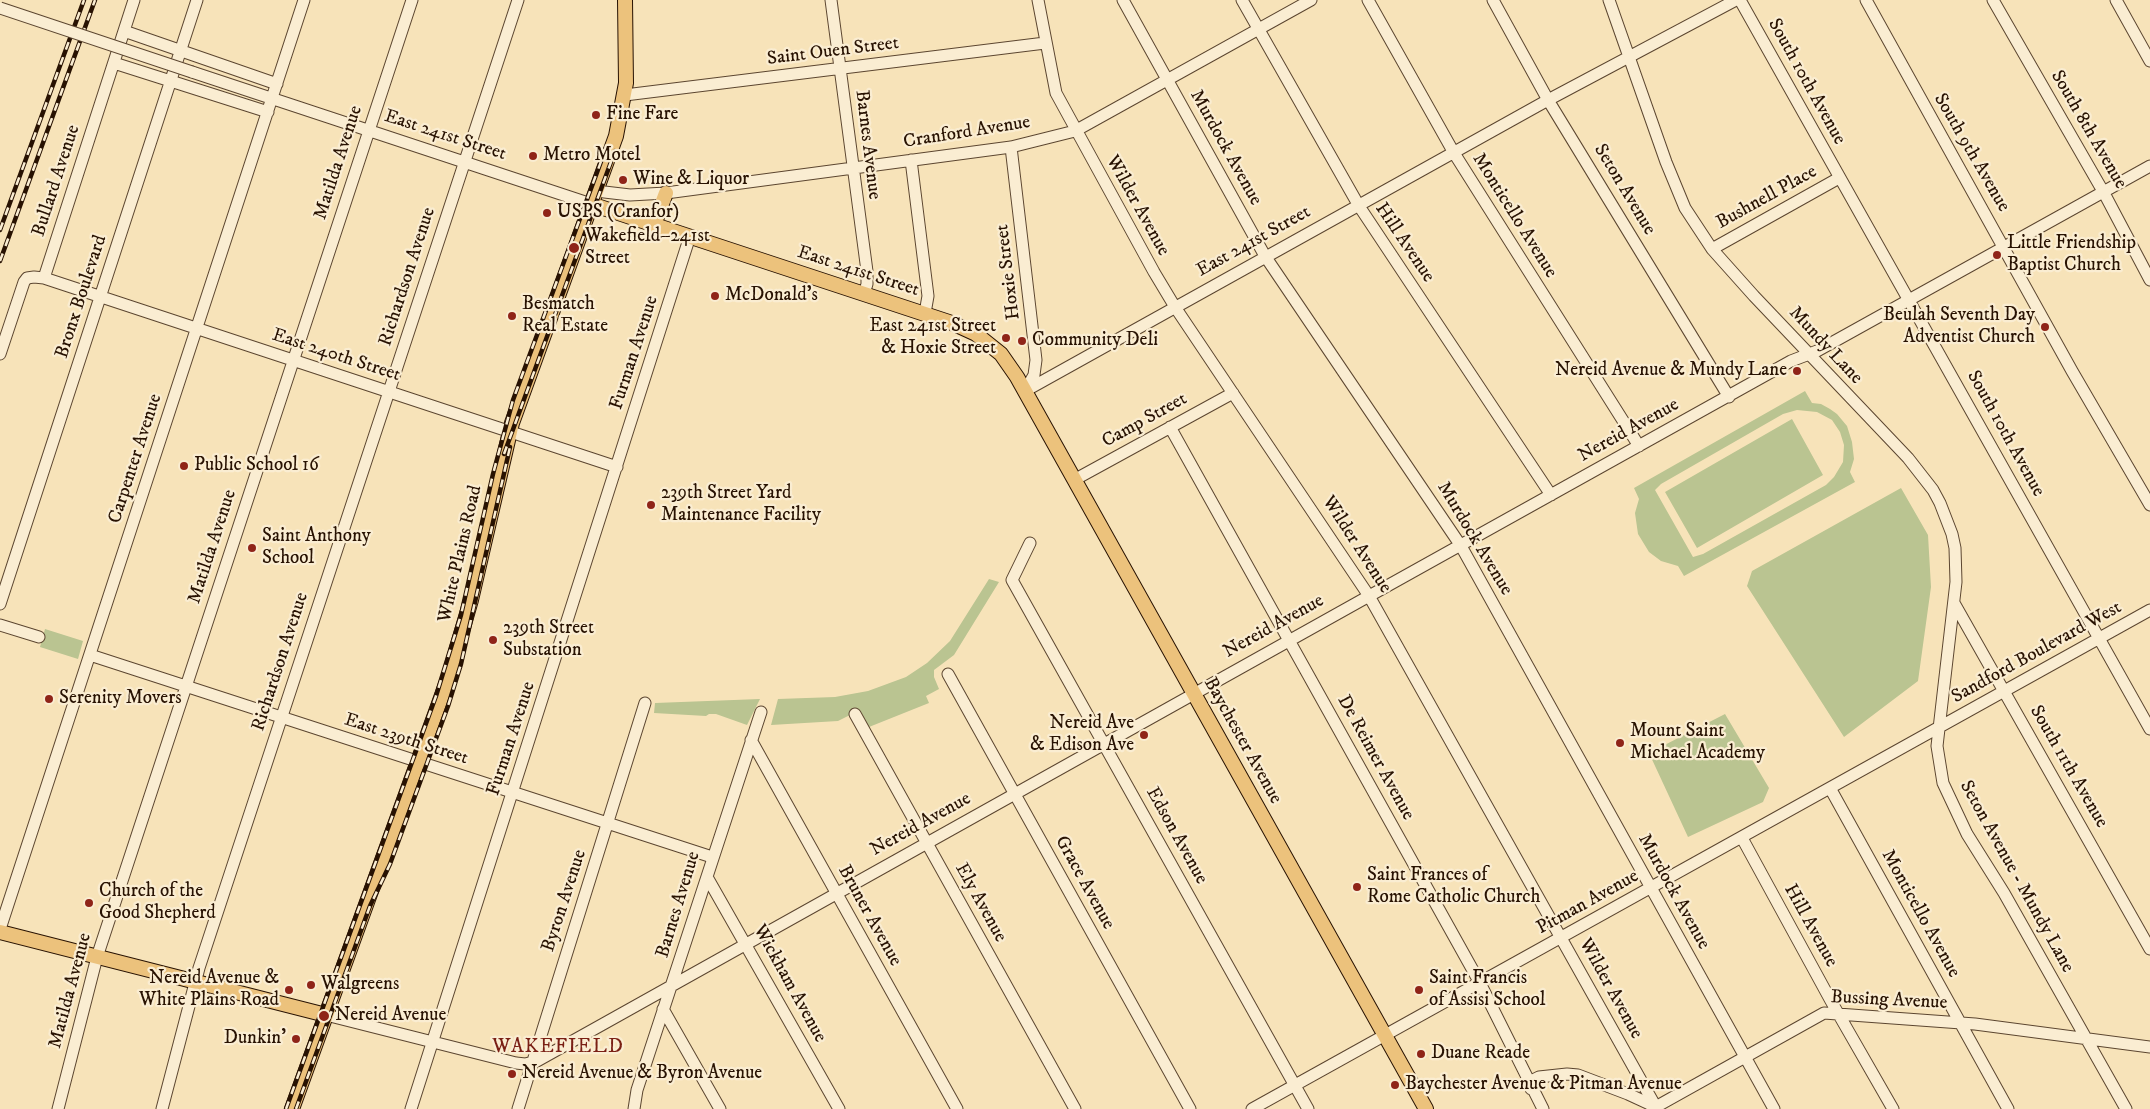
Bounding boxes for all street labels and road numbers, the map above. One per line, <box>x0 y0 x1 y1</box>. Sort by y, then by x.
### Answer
street label: South 10th Avenue <box>1762 15 1850 149</box>
street label: Saint Ouen Street <box>766 33 900 71</box>
street label: South 8th Avenue <box>2045 67 2131 193</box>
street label: Murdock Avenue <box>1184 86 1266 210</box>
street label: Barnes Avenue <box>849 89 885 201</box>
street label: South 9th Avenue <box>1928 90 2014 216</box>
street label: Matilda Avenue <box>310 103 368 223</box>
street label: East 241st Street <box>381 106 509 166</box>
street label: Cranford Avenue <box>902 112 1032 154</box>
street label: Bullard Avenue <box>28 122 86 240</box>
street label: Seton Avenue <box>1588 140 1660 240</box>
street label: Monticello Avenue <box>1467 149 1561 283</box>
street label: Wilder Avenue <box>1100 152 1174 260</box>
street label: Bushnell Place <box>1713 161 1821 235</box>
street label: Hill Avenue <box>1369 199 1439 287</box>
street label: East 241st Street <box>1193 201 1315 283</box>
street label: Richardson Avenue <box>375 205 441 349</box>
street label: Hoxie Street <box>992 223 1026 321</box>
street label: Bronx Boulevard <box>51 232 113 362</box>
street label: East 241st Street <box>794 242 922 302</box>
street label: Furman Avenue <box>606 293 664 413</box>
street label: Mundy Lane <box>1783 302 1867 390</box>
street label: East 240th Street <box>269 325 403 387</box>
street label: South 10th Avenue <box>1961 367 2049 501</box>
street label: Camp Street <box>1099 388 1191 454</box>
street label: Carpenter Avenue <box>104 391 168 527</box>
street label: Nereid Avenue <box>1575 394 1683 468</box>
street label: Murdock Avenue <box>1431 478 1517 600</box>
street label: White Plains Road <box>434 483 488 625</box>
street label: Matilda Avenue <box>184 487 242 607</box>
street label: Wilder Avenue <box>1316 492 1396 598</box>
street label: Richardson Avenue <box>248 590 314 734</box>
street label: Nereid Avenue <box>1220 590 1328 664</box>
street label: Sandford Boulevard West <box>1948 597 2126 709</box>
street label: Baychester Avenue <box>1198 674 1286 808</box>
street label: Furman Avenue <box>483 679 541 799</box>
street label: De Reimer Avenue <box>1331 692 1419 824</box>
street label: South 11th Avenue <box>2024 702 2112 832</box>
street label: East 239th Street <box>341 709 471 771</box>
street label: Seton Avenue - Mundy Lane <box>1954 777 2078 977</box>
street label: Edson Avenue <box>1140 784 1212 888</box>
street label: Nereid Avenue <box>867 788 975 862</box>
street label: Murdock Avenue <box>1632 830 1714 954</box>
street label: Grace Avenue <box>1049 832 1119 934</box>
street label: Monticello Avenue <box>1875 846 1965 982</box>
street label: Byron Avenue <box>538 847 592 955</box>
street label: Barnes Avenue <box>652 849 706 961</box>
street label: Ely Avenue <box>949 860 1011 946</box>
street label: Bruner Avenue <box>832 862 906 970</box>
street label: Pitman Avenue <box>1533 866 1643 940</box>
street label: Hill Avenue <box>1778 881 1842 971</box>
street label: Wickham Avenue <box>747 921 831 1047</box>
street label: Matilda Avenue <box>45 931 97 1051</box>
street label: Wilder Avenue <box>1573 935 1647 1043</box>
street label: Bussing Avenue <box>1830 987 1948 1015</box>

